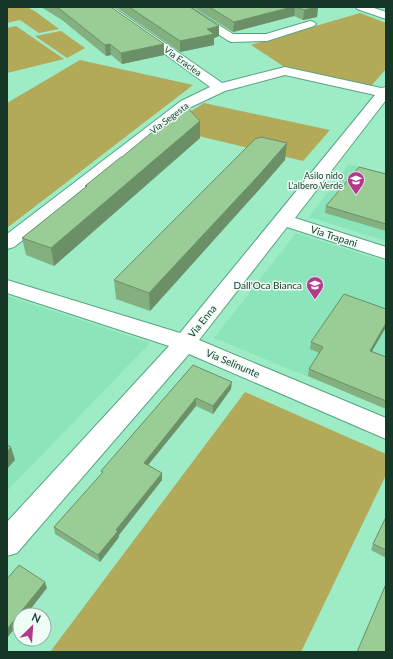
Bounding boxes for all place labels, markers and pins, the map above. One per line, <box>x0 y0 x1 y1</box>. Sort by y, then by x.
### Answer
place label: Asilo nido L'albero Verde <box>288 170 343 191</box>
school or university icon: Asilo nido L'albero Verde <box>346 170 366 195</box>
school or university icon: Dall'Oca Bianca <box>305 275 325 300</box>
place label: Dall'Oca Bianca <box>233 279 302 291</box>

